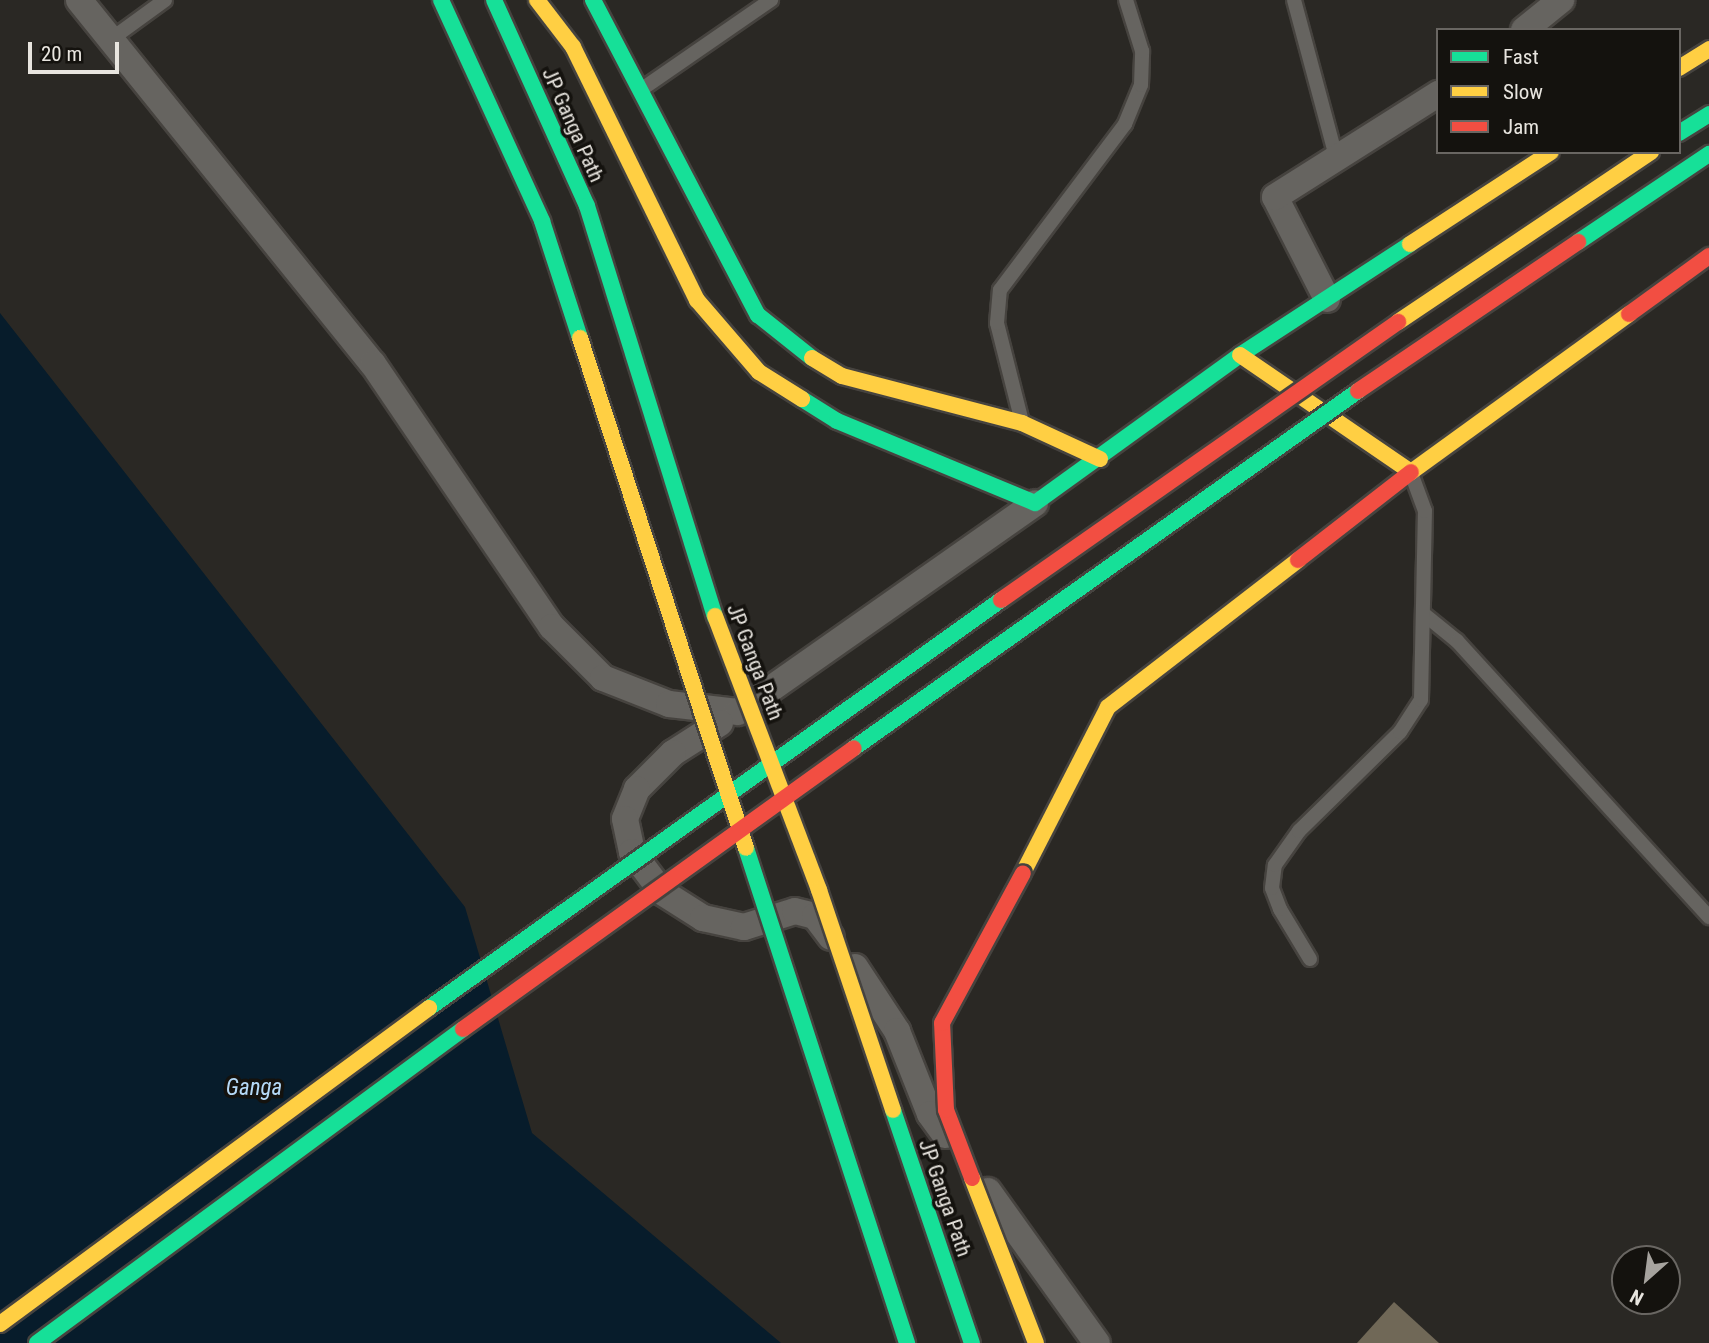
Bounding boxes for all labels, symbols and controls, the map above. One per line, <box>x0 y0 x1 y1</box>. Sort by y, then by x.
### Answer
scale bar <box>32 28 122 72</box>
legend <box>1436 28 1681 154</box>
text: 20 m <box>41 42 82 66</box>
text: Fast <box>1503 45 1539 69</box>
street label: JP Ganga Path <box>537 64 609 186</box>
text: Slow <box>1503 80 1543 104</box>
text: Jam <box>1503 115 1539 139</box>
street label: JP Ganga Path <box>721 600 789 724</box>
water label: Ganga <box>226 1074 282 1102</box>
street label: JP Ganga Path <box>913 1136 977 1260</box>
north arrow <box>1611 1245 1681 1315</box>
text: N <box>1626 1284 1647 1310</box>

